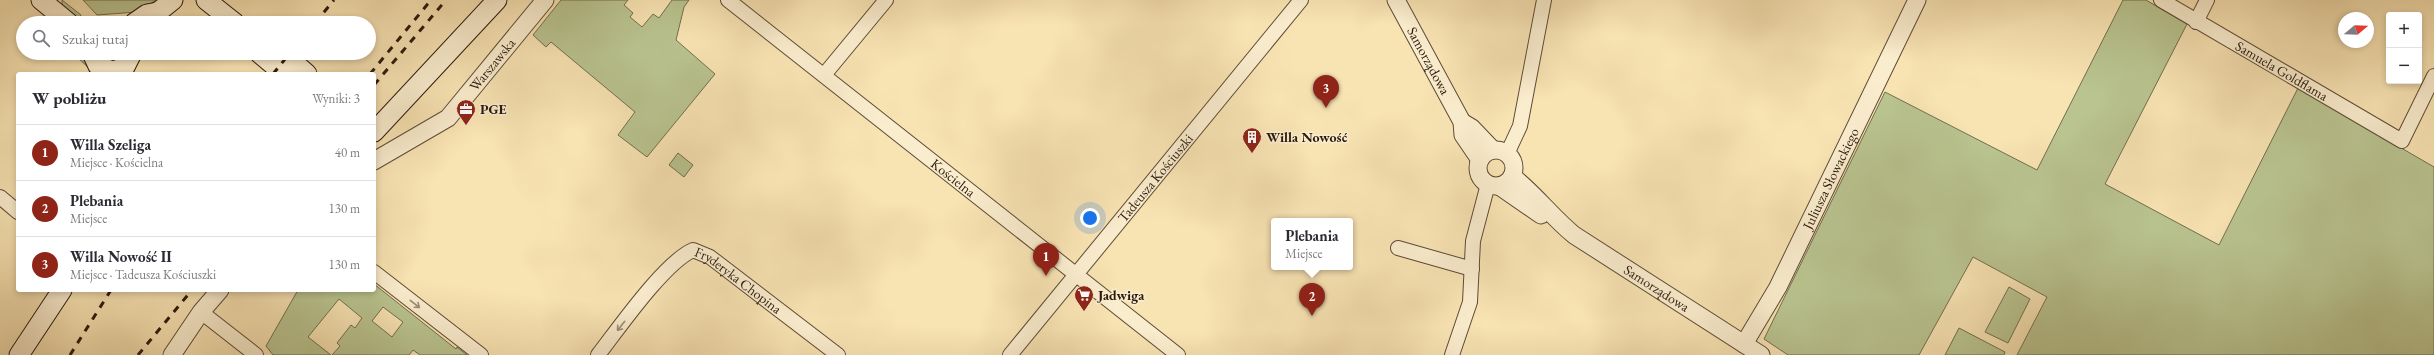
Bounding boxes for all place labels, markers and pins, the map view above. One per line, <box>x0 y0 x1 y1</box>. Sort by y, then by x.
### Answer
pin: 3 <box>1313 75 1339 108</box>
office icon: PGE <box>455 98 477 126</box>
place label: PGE <box>480 100 507 118</box>
building icon: Willa Nowość <box>1241 126 1263 154</box>
place label: Willa Nowość <box>1266 128 1348 146</box>
pin: 1 <box>1033 243 1059 276</box>
pin: 2 <box>1299 283 1325 316</box>
supermarket icon: Jadwiga <box>1073 284 1095 312</box>
place label: Jadwiga <box>1096 286 1145 304</box>

